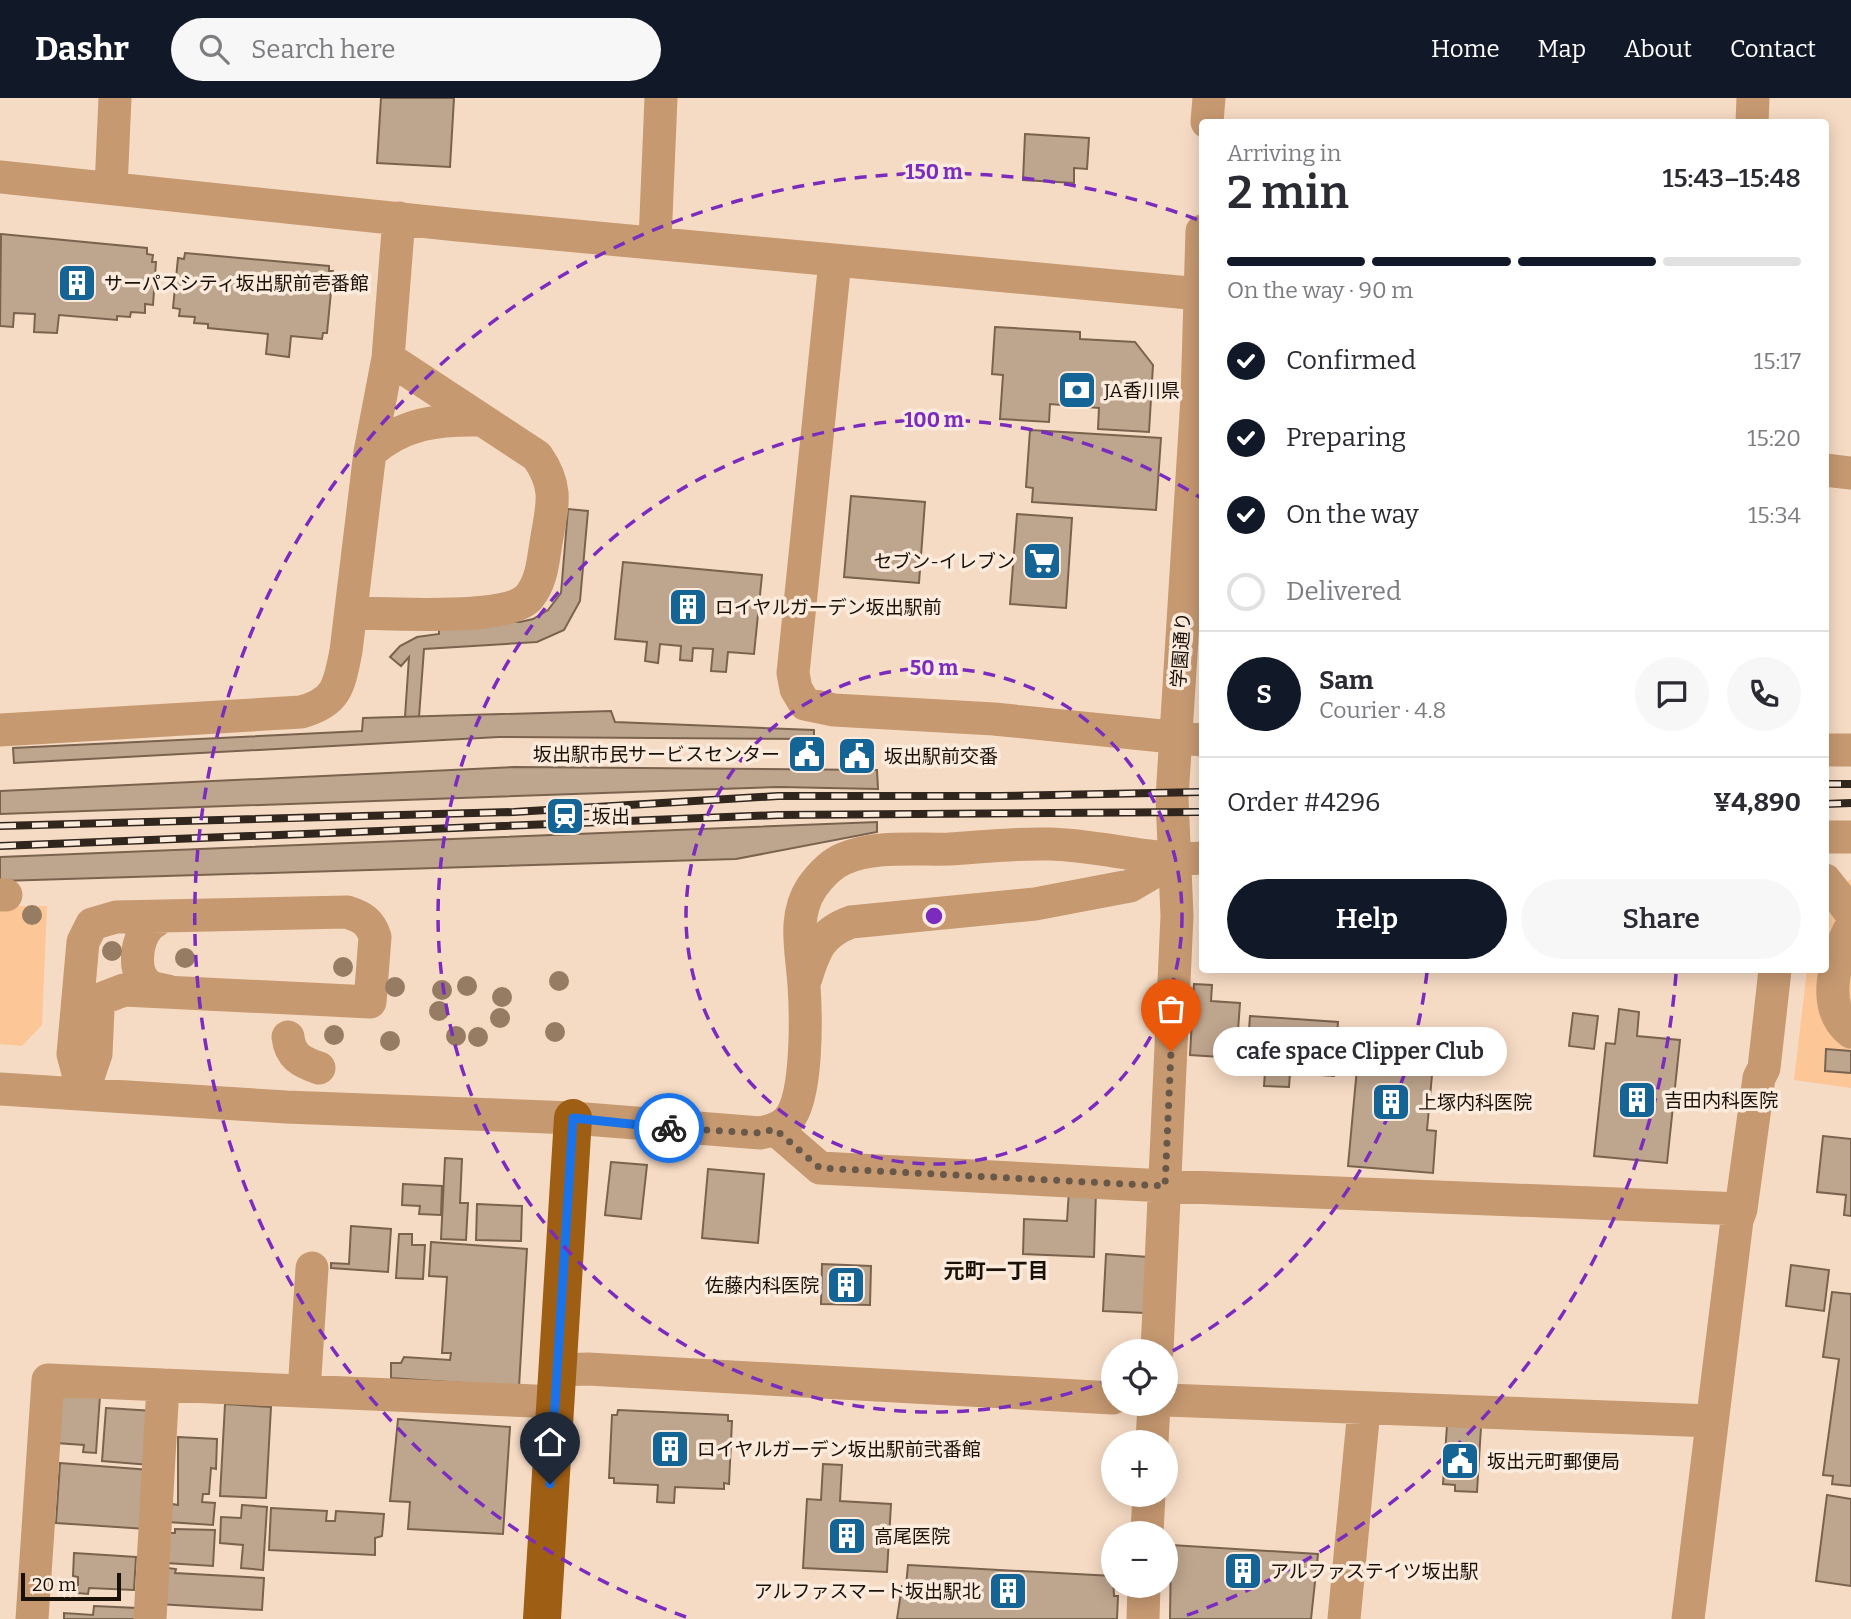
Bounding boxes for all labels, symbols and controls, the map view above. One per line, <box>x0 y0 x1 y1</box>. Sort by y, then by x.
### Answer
search box <box>171 18 661 81</box>
text: Dashr <box>35 29 129 69</box>
icon: search <box>195 30 233 68</box>
text: Search here <box>251 34 395 65</box>
text: Home <box>1431 35 1500 63</box>
text: Map <box>1538 35 1586 63</box>
text: About <box>1624 35 1692 63</box>
text: Contact <box>1730 35 1816 63</box>
text: Arriving in <box>1227 139 1341 167</box>
text: 150 m <box>905 159 963 185</box>
text: 15:43–15:48 <box>1663 163 1801 194</box>
text: 2 min <box>1227 165 1349 220</box>
building icon: サーパスシティ坂出駅前壱番館 <box>56 262 98 304</box>
place label: サーパスシティ坂出駅前壱番館 <box>104 272 369 295</box>
text: On the way · 90 m <box>1227 276 1413 304</box>
icon: check <box>1227 342 1265 380</box>
text: Confirmed <box>1286 345 1416 376</box>
text: 15:17 <box>1754 347 1801 375</box>
bank icon: JA香川県 <box>1056 369 1098 411</box>
place label: JA香川県 <box>1103 379 1180 402</box>
text: 100 m <box>904 407 964 433</box>
icon: check <box>1227 419 1265 457</box>
text: Preparing <box>1286 422 1406 453</box>
text: 15:20 <box>1747 424 1801 452</box>
icon: check <box>1227 496 1265 534</box>
text: On the way <box>1286 499 1419 530</box>
text: 15:34 <box>1748 501 1801 529</box>
supermarket icon: セブン-イレブン <box>1021 540 1063 582</box>
place label: セブン-イレブン <box>873 550 1015 573</box>
text: Delivered <box>1286 576 1401 607</box>
building icon: ロイヤルガーデン坂出駅前 <box>667 586 709 628</box>
place label: ロイヤルガーデン坂出駅前 <box>715 596 942 619</box>
street label: 学園通り <box>1167 611 1195 689</box>
text: 50 m <box>910 655 958 681</box>
button: chat <box>1635 657 1709 731</box>
button: phone <box>1727 657 1801 731</box>
text: Sam <box>1319 665 1374 696</box>
text: S <box>1256 679 1272 710</box>
text: Courier · 4.8 <box>1319 696 1446 724</box>
public building icon: 坂出駅市民サービスセンター <box>786 733 828 775</box>
public building icon: 坂出駅前交番 <box>836 735 878 777</box>
place label: 坂出駅市民サービスセンター <box>533 743 780 766</box>
place label: 坂出駅前交番 <box>884 745 998 768</box>
text: Order #4296 <box>1227 787 1380 818</box>
text: ¥4,890 <box>1713 787 1801 818</box>
station icon: 坂出 <box>544 795 586 837</box>
place label: 坂出 <box>592 805 630 828</box>
button: Help <box>1227 879 1507 959</box>
button: Share <box>1521 879 1801 959</box>
centre of rings <box>922 904 946 928</box>
pin <box>1141 979 1201 1051</box>
icon: bag <box>1152 990 1190 1028</box>
callout: cafe space Clipper Club <box>1213 1026 1507 1076</box>
text: cafe space Clipper Club <box>1236 1037 1484 1065</box>
building icon: 吉田内科医院 <box>1616 1079 1658 1121</box>
building icon: 上塚内科医院 <box>1370 1081 1412 1123</box>
place label: 吉田内科医院 <box>1664 1089 1778 1112</box>
place label: 上塚内科医院 <box>1418 1091 1532 1114</box>
courier <box>634 1093 704 1163</box>
icon: bike <box>650 1109 688 1147</box>
district label: 元町一丁目 <box>944 1258 1049 1284</box>
building icon: 佐藤内科医院 <box>825 1264 867 1306</box>
place label: 佐藤内科医院 <box>705 1274 819 1297</box>
map controls <box>1101 1339 1178 1598</box>
button: locate <box>1101 1339 1178 1416</box>
pin <box>520 1412 580 1484</box>
icon: home <box>531 1423 569 1461</box>
building icon: ロイヤルガーデン坂出駅前弐番館 <box>649 1428 691 1470</box>
button: + <box>1101 1430 1178 1507</box>
place label: ロイヤルガーデン坂出駅前弐番館 <box>697 1438 981 1461</box>
public building icon: 坂出元町郵便局 <box>1439 1440 1481 1482</box>
place label: 坂出元町郵便局 <box>1487 1450 1620 1473</box>
building icon: 高尾医院 <box>826 1515 868 1557</box>
button: − <box>1101 1521 1178 1598</box>
place label: 高尾医院 <box>874 1525 950 1548</box>
building icon: アルファステイツ坂出駅 <box>1222 1550 1264 1592</box>
place label: アルファステイツ坂出駅 <box>1270 1560 1479 1583</box>
scale bar <box>21 1570 121 1602</box>
building icon: アルファスマート坂出駅北 <box>987 1570 1029 1612</box>
text: 20 m <box>32 1573 76 1596</box>
place label: アルファスマート坂出駅北 <box>754 1580 981 1603</box>

